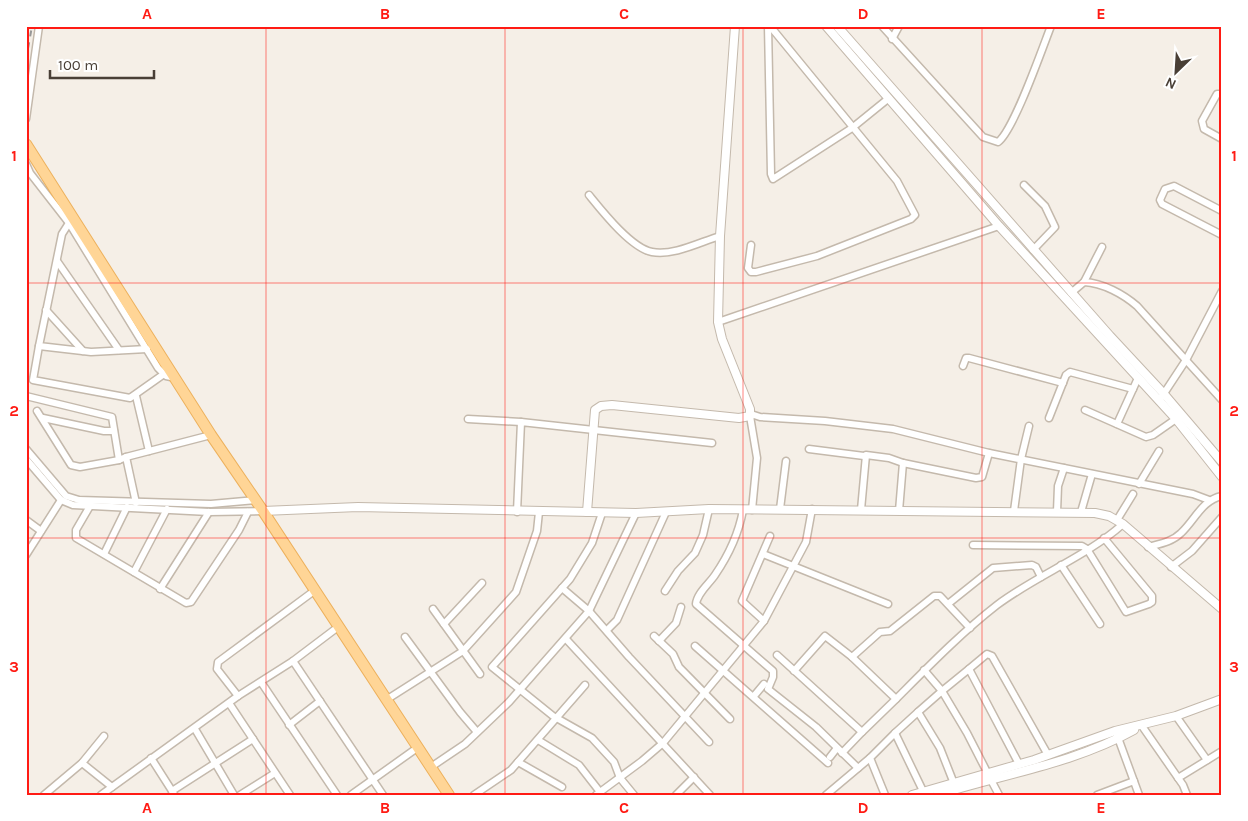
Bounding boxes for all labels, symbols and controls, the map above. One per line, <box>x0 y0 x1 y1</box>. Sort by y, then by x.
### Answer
text: A <box>142 4 152 23</box>
text: B <box>380 4 390 23</box>
text: C <box>619 4 629 23</box>
text: D <box>858 4 869 23</box>
text: E <box>1096 4 1106 23</box>
scale bar <box>50 48 154 80</box>
north arrow <box>1150 48 1200 98</box>
text: 100 m <box>58 56 98 74</box>
text: N <box>1163 74 1179 93</box>
text: 1 <box>11 146 17 165</box>
text: 1 <box>1231 146 1237 165</box>
text: 2 <box>9 401 19 420</box>
text: 2 <box>1229 401 1239 420</box>
text: 3 <box>9 657 19 676</box>
text: 3 <box>1229 657 1239 676</box>
text: A <box>142 798 152 817</box>
text: B <box>380 798 390 817</box>
text: C <box>619 798 629 817</box>
text: D <box>858 798 869 817</box>
text: E <box>1096 798 1106 817</box>

